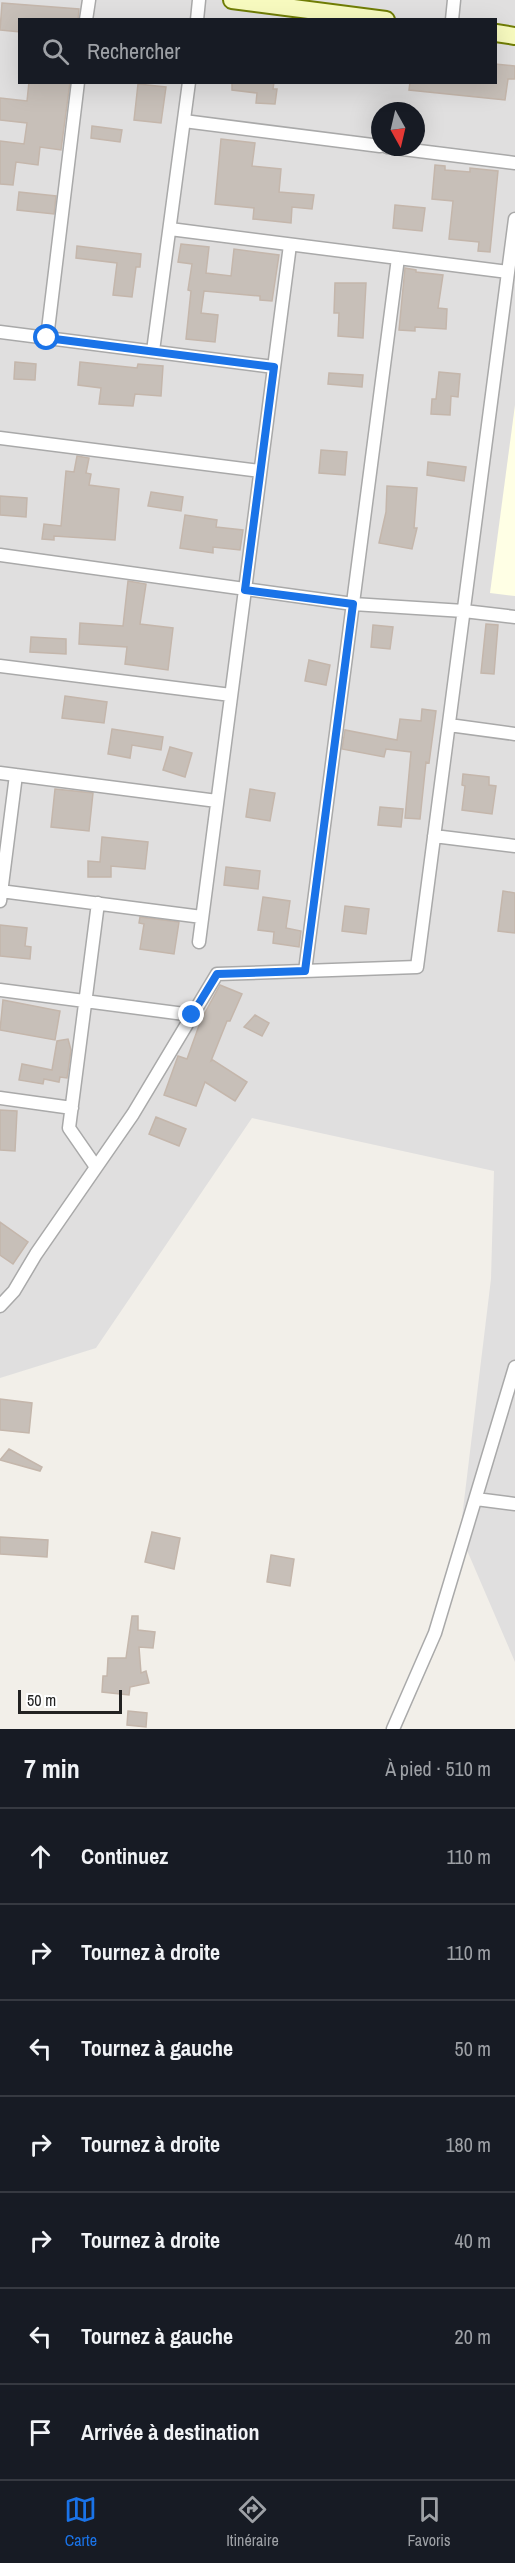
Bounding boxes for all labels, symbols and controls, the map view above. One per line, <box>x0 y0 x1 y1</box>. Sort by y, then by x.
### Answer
search box <box>18 18 497 84</box>
icon: search <box>39 35 72 68</box>
text: Rechercher <box>87 36 180 66</box>
north arrow <box>371 102 425 156</box>
route start <box>33 324 59 350</box>
route end <box>178 1001 204 1027</box>
scale bar <box>18 1687 122 1714</box>
text: 50 m <box>27 1689 56 1711</box>
text: 7 min <box>24 1751 80 1786</box>
text: À pied · 510 m <box>385 1755 491 1782</box>
icon: ahead <box>24 1840 57 1873</box>
text: Continuez <box>81 1841 168 1871</box>
text: 110 m <box>447 1843 491 1870</box>
icon: right <box>24 1936 57 1969</box>
text: Tournez à droite <box>81 1937 220 1967</box>
text: 110 m <box>447 1939 491 1966</box>
icon: left <box>24 2032 57 2065</box>
text: Tournez à gauche <box>81 2033 233 2063</box>
text: 50 m <box>455 2035 491 2062</box>
icon: right <box>24 2128 57 2161</box>
text: Tournez à droite <box>81 2129 220 2159</box>
text: 180 m <box>445 2131 491 2158</box>
icon: right <box>24 2224 57 2257</box>
text: Tournez à droite <box>81 2225 220 2255</box>
text: 40 m <box>455 2227 491 2254</box>
icon: left <box>24 2320 57 2353</box>
text: Tournez à gauche <box>81 2321 233 2351</box>
text: 20 m <box>455 2323 491 2350</box>
icon: arrive <box>24 2416 57 2449</box>
text: Arrivée à destination <box>81 2417 259 2447</box>
tab: Carte <box>64 2493 97 2551</box>
tab: Itinéraire <box>226 2493 279 2551</box>
tab: Favoris <box>407 2493 451 2551</box>

